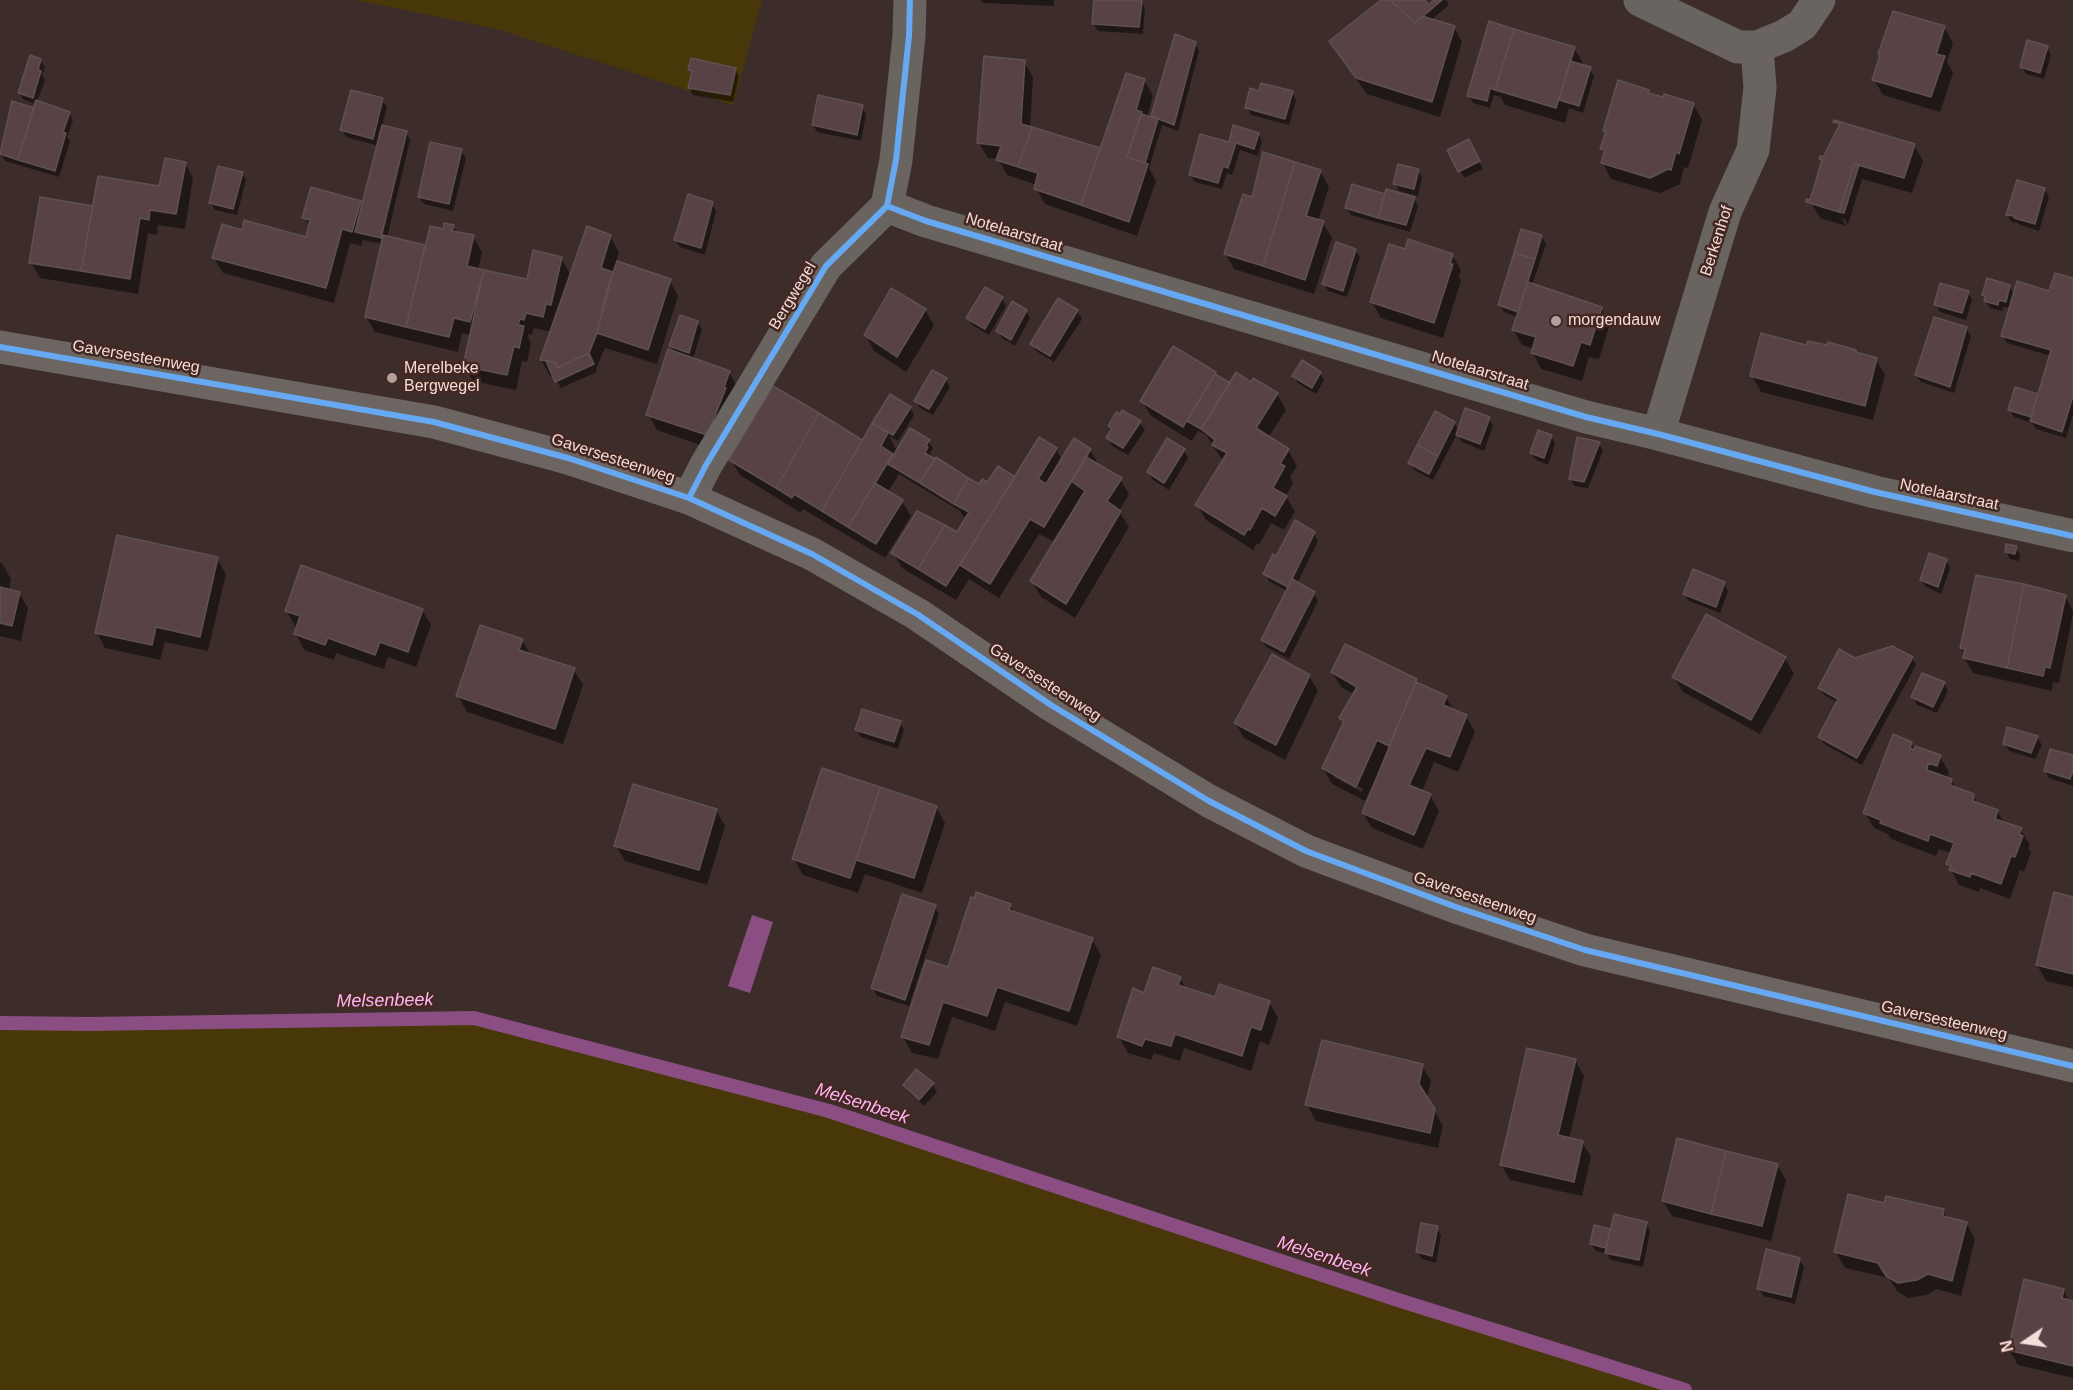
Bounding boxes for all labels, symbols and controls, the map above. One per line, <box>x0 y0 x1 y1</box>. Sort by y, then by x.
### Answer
street label: Berkenhof <box>1697 203 1737 279</box>
street label: Notelaarstraat <box>963 209 1065 257</box>
street label: Bergwegel <box>765 259 821 333</box>
place label: morgendauw <box>1568 311 1660 331</box>
marker: morgendauw <box>1549 314 1563 328</box>
street label: Gaversesteenweg <box>71 336 201 378</box>
street label: Notelaarstraat <box>1429 347 1531 395</box>
place label: Merelbeke Bergwegel <box>404 359 480 397</box>
marker: Merelbeke Bergwegel <box>385 371 399 385</box>
street label: Gaversesteenweg <box>549 430 677 488</box>
street label: Notelaarstraat <box>1898 475 2000 515</box>
street label: Gaversesteenweg <box>986 640 1104 726</box>
street label: Gaversesteenweg <box>1411 868 1539 928</box>
water label: Melsenbeek <box>336 989 434 1013</box>
street label: Gaversesteenweg <box>1879 997 2009 1045</box>
water label: Melsenbeek <box>813 1079 911 1129</box>
water label: Melsenbeek <box>1275 1232 1373 1282</box>
north arrow <box>1995 1312 2055 1372</box>
text: N <box>1997 1339 2017 1354</box>

